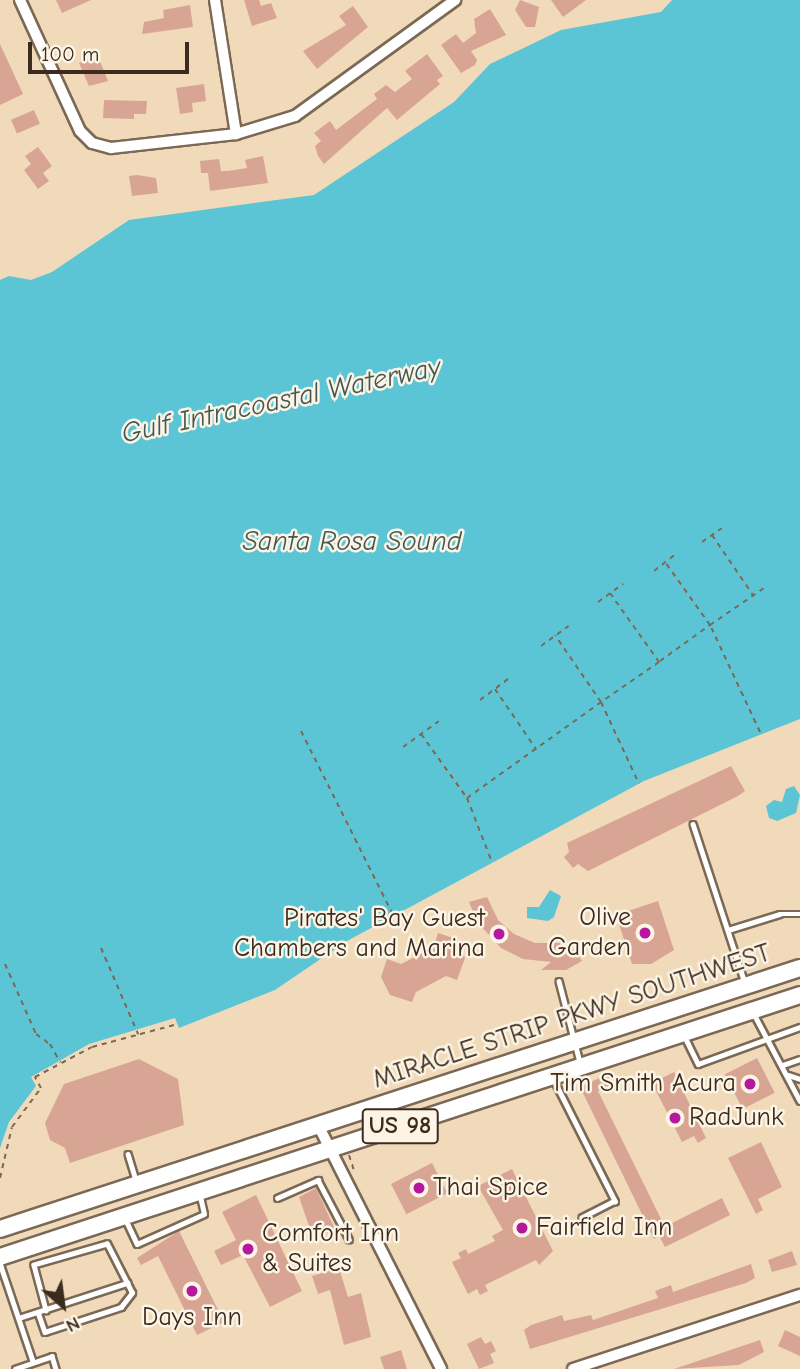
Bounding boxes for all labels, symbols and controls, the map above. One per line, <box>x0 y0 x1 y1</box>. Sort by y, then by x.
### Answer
scale bar <box>32 28 192 72</box>
text: 100 m <box>41 42 99 66</box>
water label: Gulf Intracoastal Waterway <box>118 350 444 450</box>
water label: Santa Rosa Sound <box>242 524 462 558</box>
place label: Olive Garden <box>548 902 631 964</box>
place label: Pirates' Bay Guest Chambers and Marina <box>234 903 485 964</box>
marker: Olive Garden <box>637 925 653 941</box>
marker: Pirates' Bay Guest Chambers and Marina <box>491 926 507 942</box>
street label: MIRACLE STRIP PKWY SOUTHWEST <box>369 938 775 1096</box>
place label: Tim Smith Acura <box>550 1068 736 1100</box>
marker: Tim Smith Acura <box>742 1076 758 1092</box>
place label: RadJunk <box>689 1102 784 1134</box>
road number: US 98 <box>362 1106 438 1146</box>
marker: RadJunk <box>667 1110 683 1126</box>
place label: Thai Spice <box>433 1172 548 1204</box>
marker: Thai Spice <box>411 1180 427 1196</box>
place label: Fairfield Inn <box>536 1212 672 1244</box>
place label: Comfort Inn & Suites <box>262 1218 399 1280</box>
marker: Fairfield Inn <box>514 1220 530 1236</box>
marker: Comfort Inn & Suites <box>240 1241 256 1257</box>
north arrow <box>28 1271 98 1341</box>
marker: Days Inn <box>184 1283 200 1299</box>
place label: Days Inn <box>142 1302 242 1334</box>
text: N <box>62 1312 84 1337</box>

